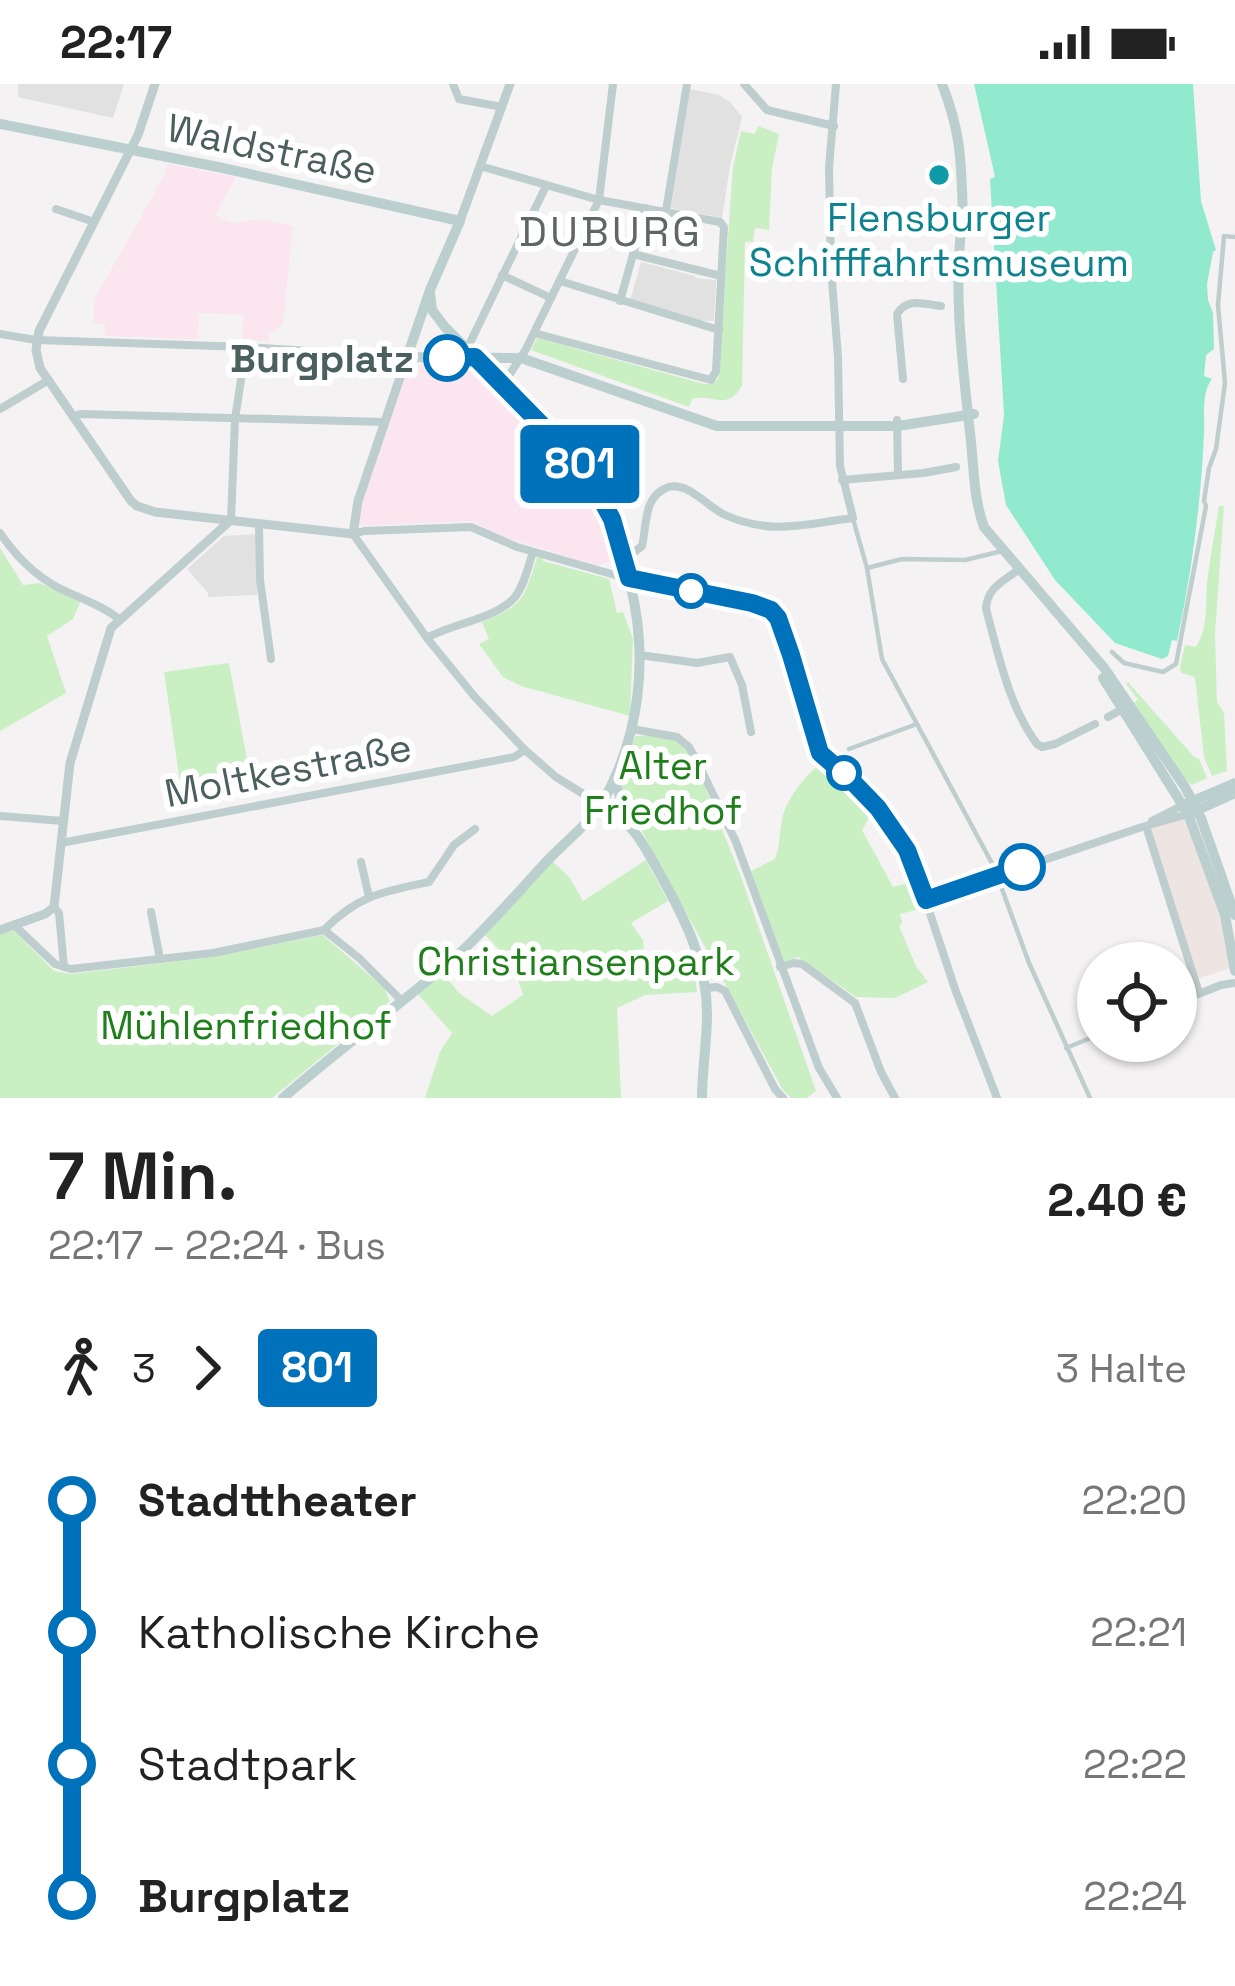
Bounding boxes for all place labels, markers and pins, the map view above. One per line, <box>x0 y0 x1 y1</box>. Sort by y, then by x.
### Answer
marker: Flensburger Schifffahrtsmuseum <box>926 162 952 188</box>
place label: Flensburger Schifffahrtsmuseum <box>749 193 1129 287</box>
place label: Burgplatz <box>230 334 414 383</box>
marker: Burgplatz <box>425 336 469 380</box>
unlabelled marker <box>675 575 707 607</box>
unlabelled marker <box>828 757 860 789</box>
unlabelled marker <box>1000 845 1044 889</box>

